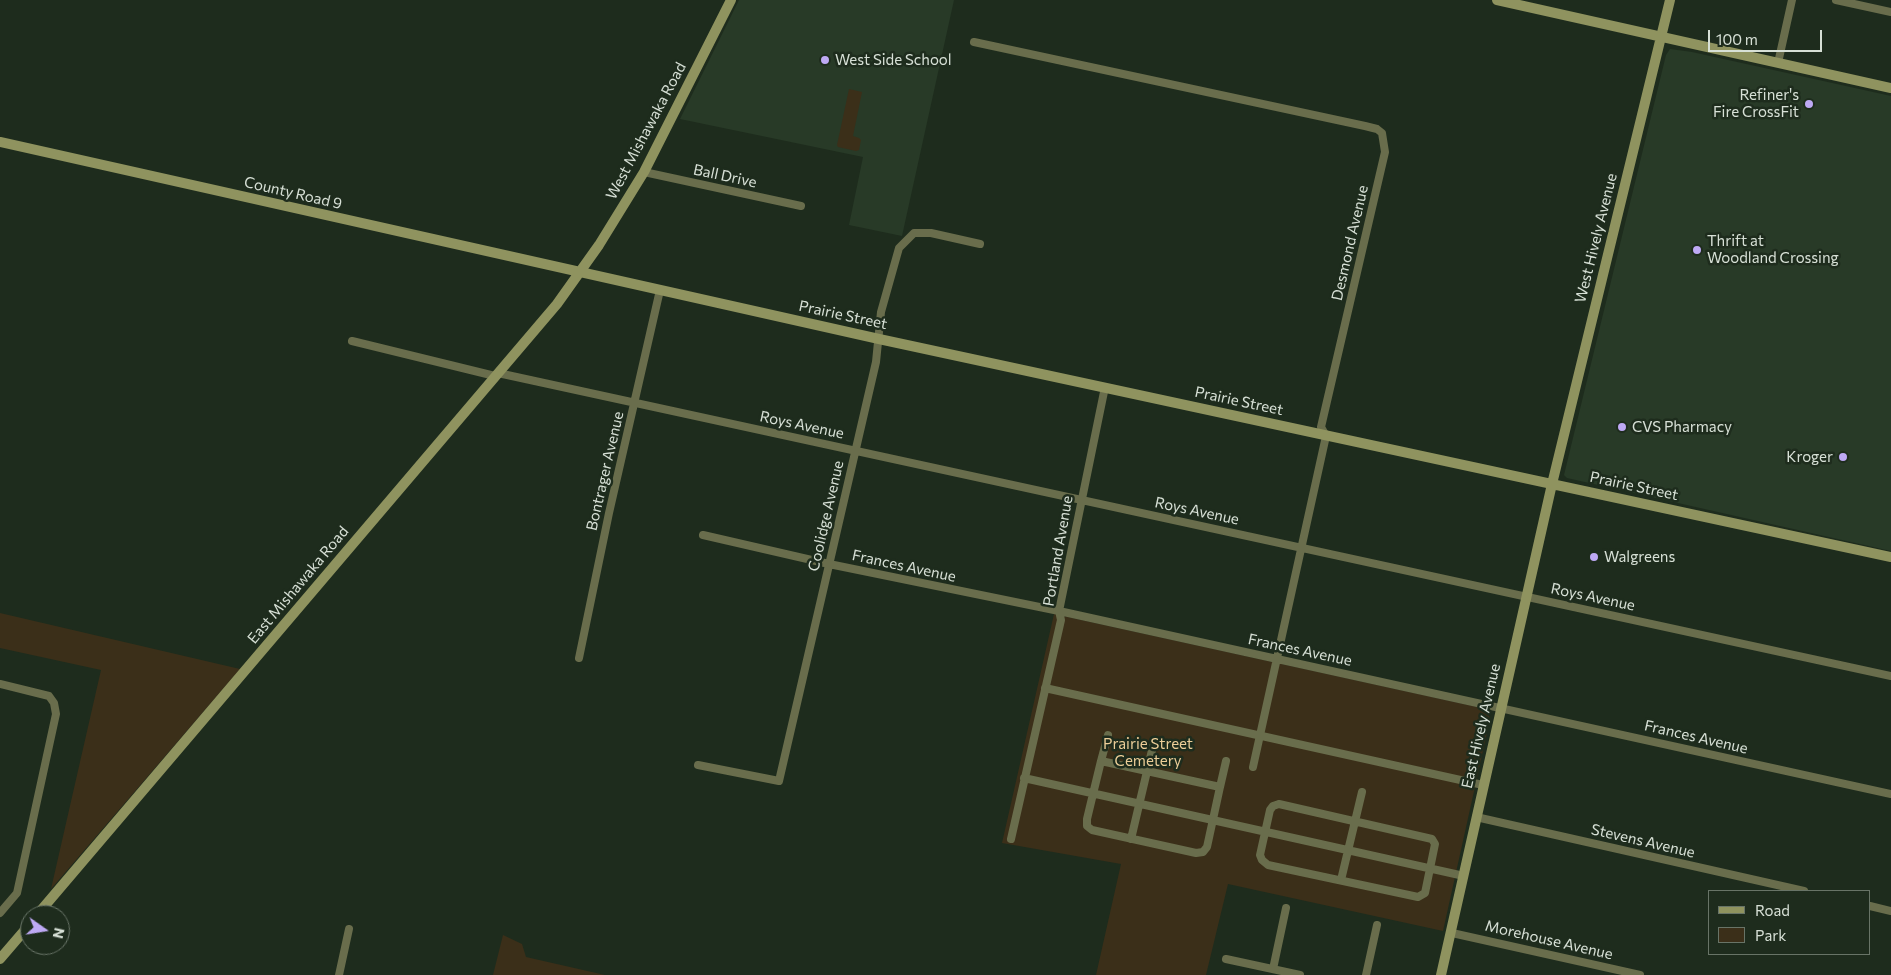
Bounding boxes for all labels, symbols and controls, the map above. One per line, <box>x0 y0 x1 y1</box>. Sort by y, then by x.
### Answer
scale bar <box>1711 20 1825 52</box>
text: 100 m <box>1716 30 1758 48</box>
place label: West Side School <box>835 51 952 69</box>
marker: West Side School <box>819 54 831 66</box>
street label: West Mishawaka Road <box>602 59 690 203</box>
place label: Refiner's Fire CrossFit <box>1713 86 1799 121</box>
marker: Refiner's Fire CrossFit <box>1803 98 1815 110</box>
street label: Ball Drive <box>692 161 758 191</box>
street label: West Hively Avenue <box>1571 171 1621 305</box>
street label: County Road 9 <box>242 173 344 213</box>
street label: Desmond Avenue <box>1328 184 1372 302</box>
place label: Thrift at Woodland Crossing <box>1707 232 1839 267</box>
marker: Thrift at Woodland Crossing <box>1691 244 1703 256</box>
street label: Prairie Street <box>797 297 889 333</box>
street label: Prairie Street <box>1193 383 1285 419</box>
street label: Roys Avenue <box>758 407 846 443</box>
street label: Bontrager Avenue <box>583 410 627 532</box>
place label: CVS Pharmacy <box>1632 418 1732 436</box>
marker: CVS Pharmacy <box>1616 421 1628 433</box>
place label: Kroger <box>1786 448 1833 466</box>
marker: Kroger <box>1837 451 1849 463</box>
street label: Coolidge Avenue <box>804 459 848 573</box>
street label: Prairie Street <box>1588 468 1680 504</box>
street label: Roys Avenue <box>1153 493 1241 529</box>
street label: Portland Avenue <box>1039 494 1077 608</box>
street label: East Mishawaka Road <box>244 523 352 647</box>
street label: Frances Avenue <box>850 546 958 586</box>
place label: Walgreens <box>1604 548 1675 566</box>
marker: Walgreens <box>1588 551 1600 563</box>
street label: Roys Avenue <box>1549 579 1637 615</box>
street label: Frances Avenue <box>1246 630 1354 670</box>
street label: East Hively Avenue <box>1458 662 1504 790</box>
street label: Frances Avenue <box>1642 716 1750 758</box>
park label: Prairie Street Cemetery <box>1103 735 1193 770</box>
street label: Stevens Avenue <box>1589 820 1697 862</box>
legend <box>1708 890 1871 955</box>
text: Road <box>1755 901 1790 919</box>
north arrow <box>20 905 70 955</box>
street label: Morehouse Avenue <box>1483 917 1615 963</box>
text: N <box>50 926 69 940</box>
text: Park <box>1755 926 1786 944</box>

